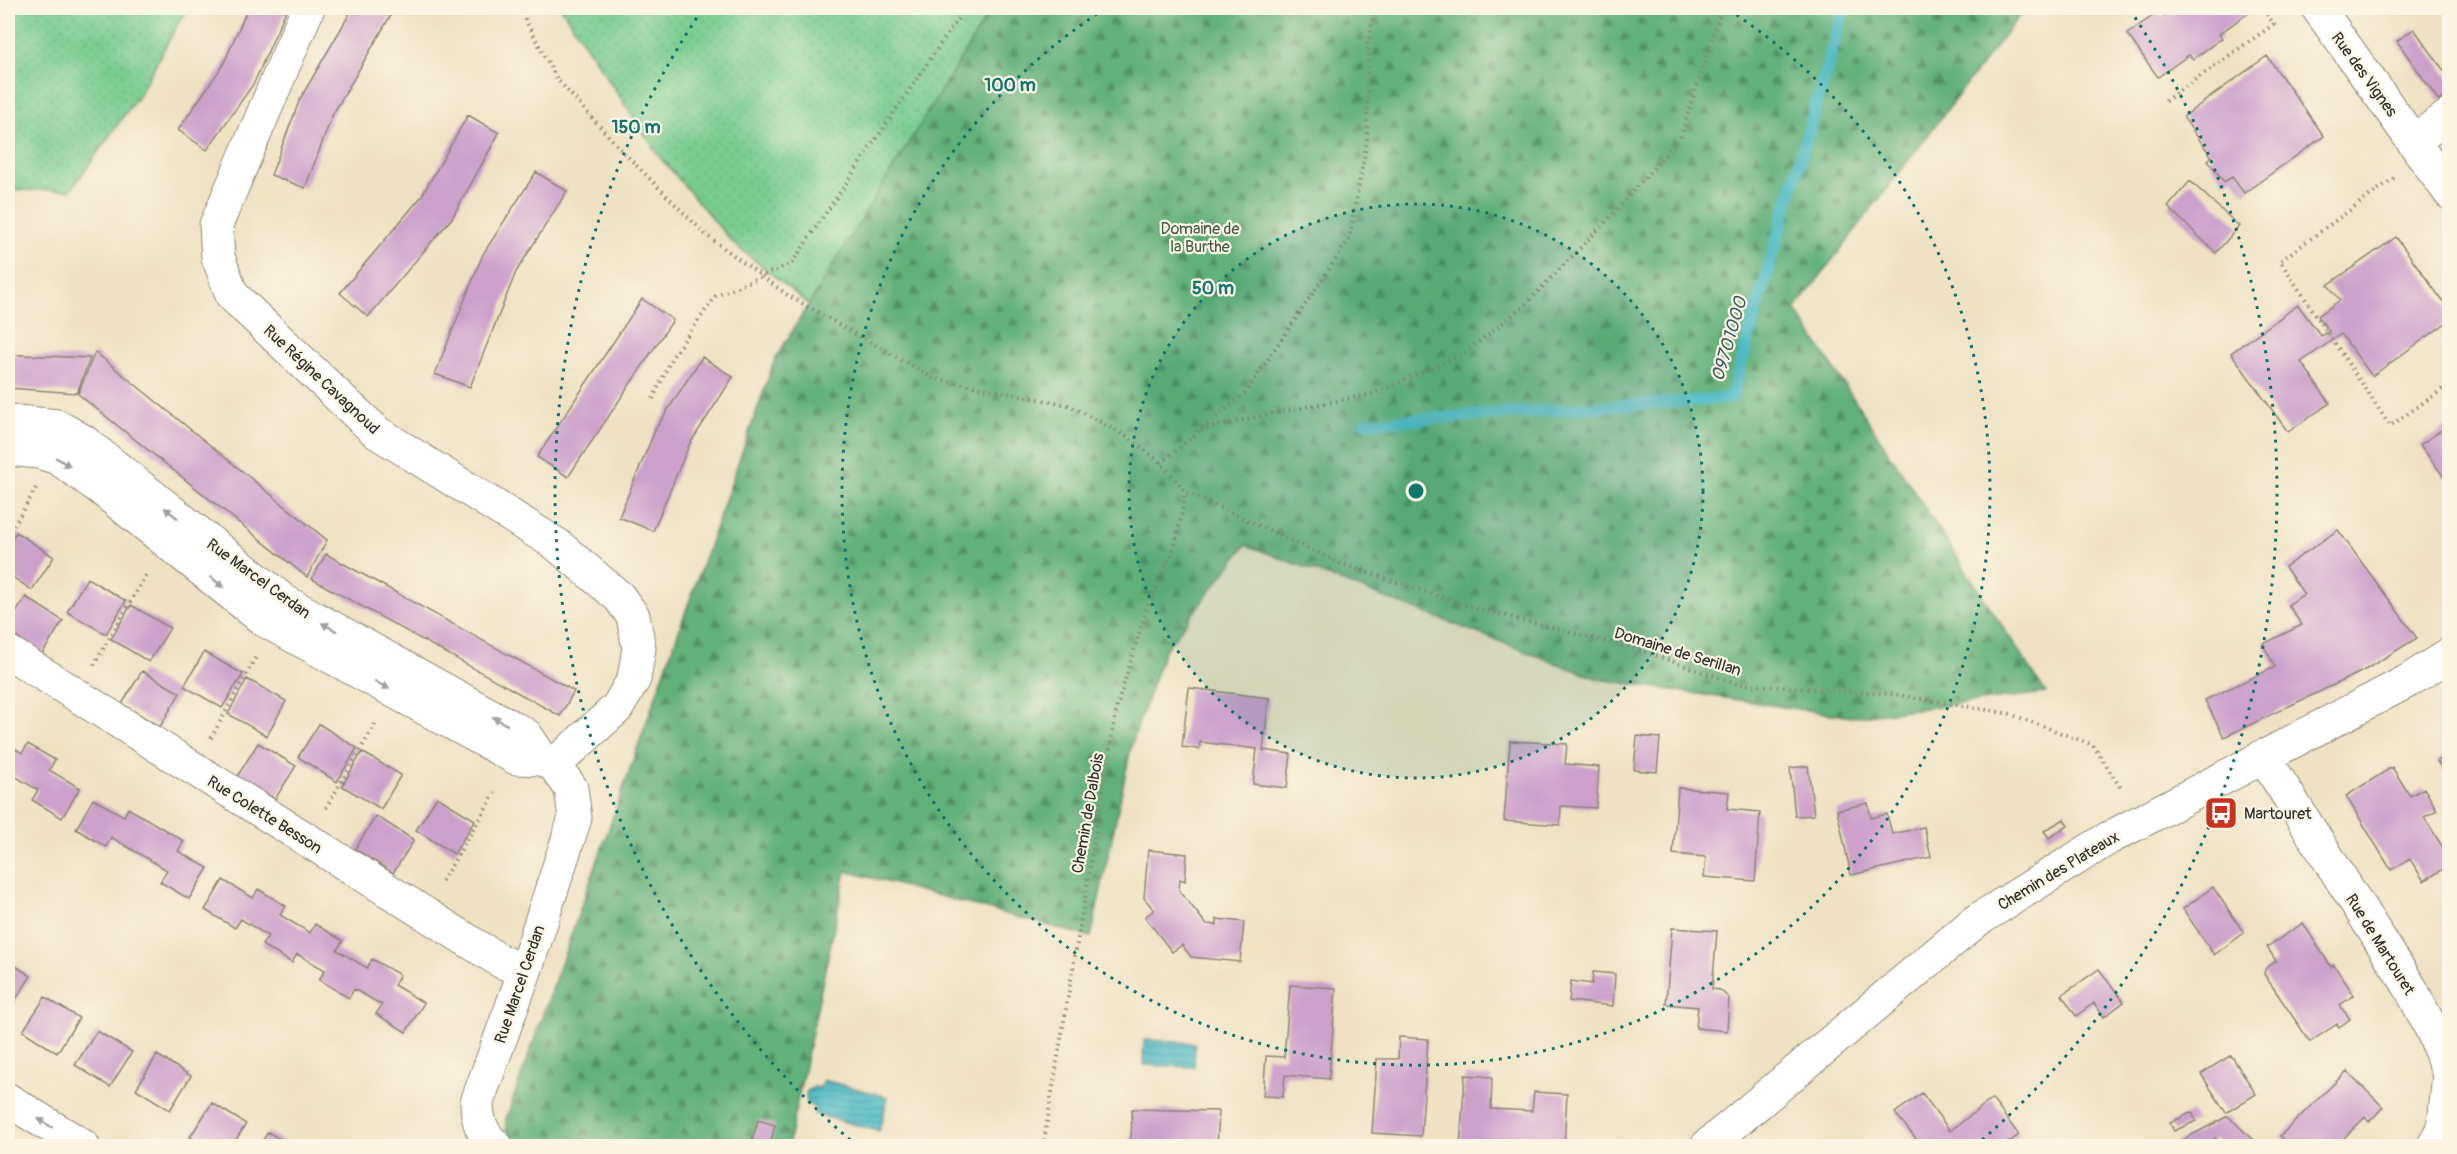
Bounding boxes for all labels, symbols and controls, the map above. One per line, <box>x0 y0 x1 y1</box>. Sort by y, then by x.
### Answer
street label: Rue des Vignes <box>2327 28 2402 121</box>
text: 100 m <box>984 74 1036 97</box>
text: 150 m <box>612 116 661 139</box>
park label: Domaine de la Burthe <box>1161 219 1239 257</box>
text: 50 m <box>1192 277 1234 300</box>
water label: O9701000 <box>1707 293 1753 384</box>
street label: Rue Régine Cavagnoud <box>259 321 384 439</box>
one-way arrow <box>55 457 72 468</box>
centre of rings <box>1406 481 1426 501</box>
one-way arrow <box>164 507 179 519</box>
street label: Rue Marcel Cerdan <box>203 534 314 623</box>
one-way arrow <box>209 576 225 589</box>
one-way arrow <box>320 622 337 632</box>
street label: Domaine de Serillan <box>1612 623 1744 681</box>
one-way arrow <box>373 680 390 690</box>
one-way arrow <box>491 716 508 726</box>
street label: Chemin de Dalbois <box>1068 752 1108 875</box>
street label: Rue Colette Besson <box>203 771 326 858</box>
bus stop icon: Martouret <box>2203 795 2239 831</box>
place label: Martouret <box>2244 804 2312 824</box>
street label: Chemin des Plateaux <box>1994 827 2123 915</box>
street label: Rue de Martouret <box>2341 890 2420 999</box>
street label: Rue Marcel Cerdan <box>490 923 550 1046</box>
one-way arrow <box>37 1118 53 1129</box>

